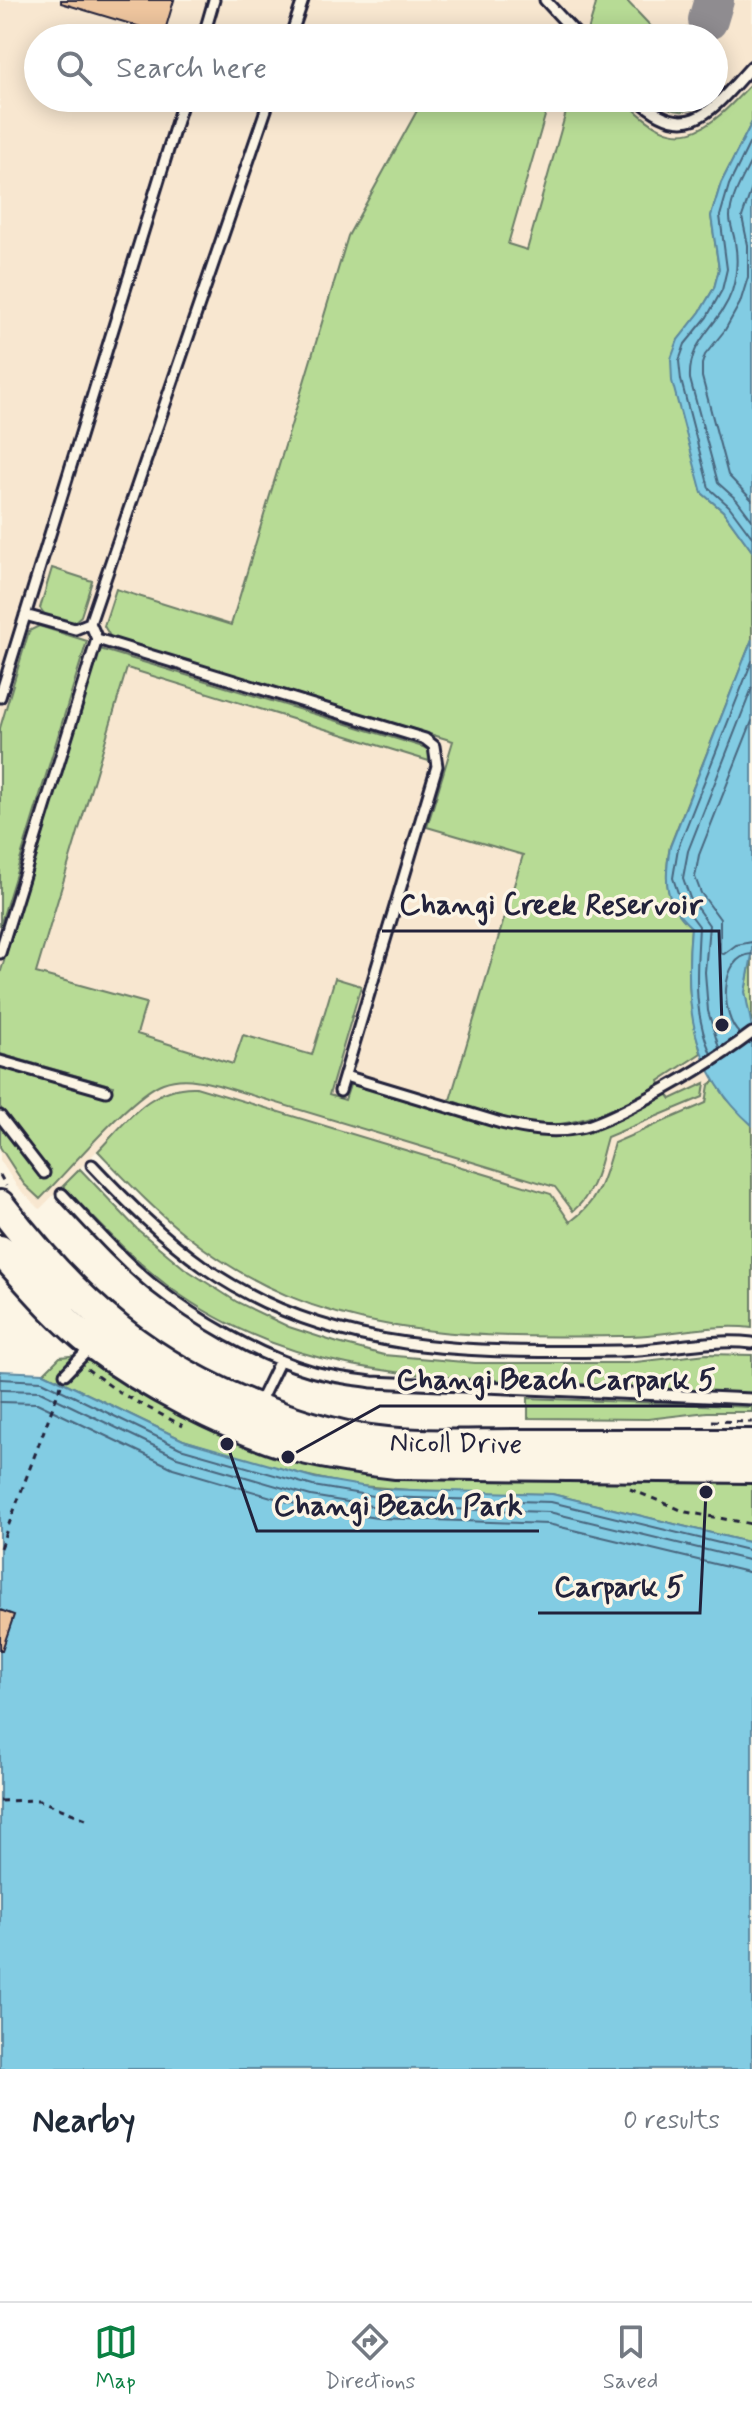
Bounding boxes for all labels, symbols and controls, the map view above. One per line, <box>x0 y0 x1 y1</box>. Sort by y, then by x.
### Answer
search box <box>24 24 728 112</box>
icon: search <box>52 46 96 90</box>
text: Search here <box>116 49 267 88</box>
callout: Changi Creek Reservoir <box>382 877 719 931</box>
text: Changi Creek Reservoir <box>399 886 704 926</box>
callout: Changi Beach Carpark 5 <box>380 1352 732 1406</box>
text: Changi Beach Carpark 5 <box>396 1361 716 1401</box>
street label: Nicoll Drive <box>389 1425 523 1464</box>
callout: Changi Beach Park <box>257 1477 539 1531</box>
text: Changi Beach Park <box>273 1487 523 1527</box>
callout: Carpark 5 <box>538 1559 700 1613</box>
text: Carpark 5 <box>554 1568 684 1607</box>
text: Nearby <box>32 2099 136 2144</box>
text: 0 results <box>623 2104 720 2138</box>
tab: Map <box>94 2320 138 2396</box>
tab: Directions <box>325 2320 415 2396</box>
tab: Saved <box>603 2320 658 2396</box>

